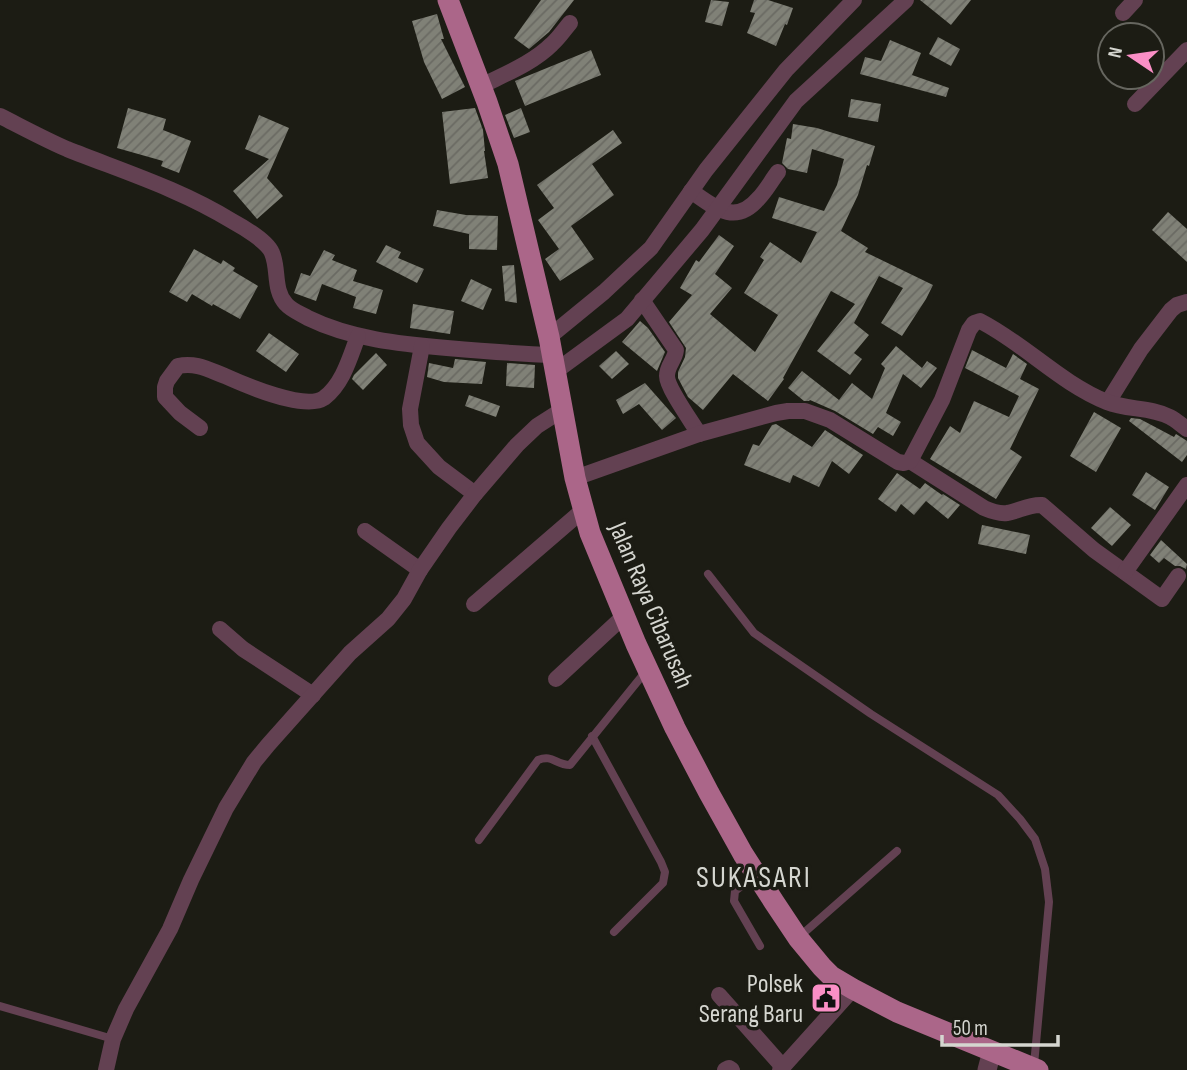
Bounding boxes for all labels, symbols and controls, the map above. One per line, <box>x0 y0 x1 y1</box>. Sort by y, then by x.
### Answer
north arrow <box>1096 21 1166 91</box>
text: N <box>1104 45 1128 60</box>
street label: Jalan Raya Cibarusah <box>601 517 700 693</box>
district label: SUKASARI <box>696 860 812 896</box>
place label: Polsek Serang Baru <box>699 969 803 1030</box>
public building icon: Polsek Serang Baru <box>809 981 843 1015</box>
scale bar <box>942 1004 1058 1048</box>
text: 50 m <box>953 1016 988 1041</box>

